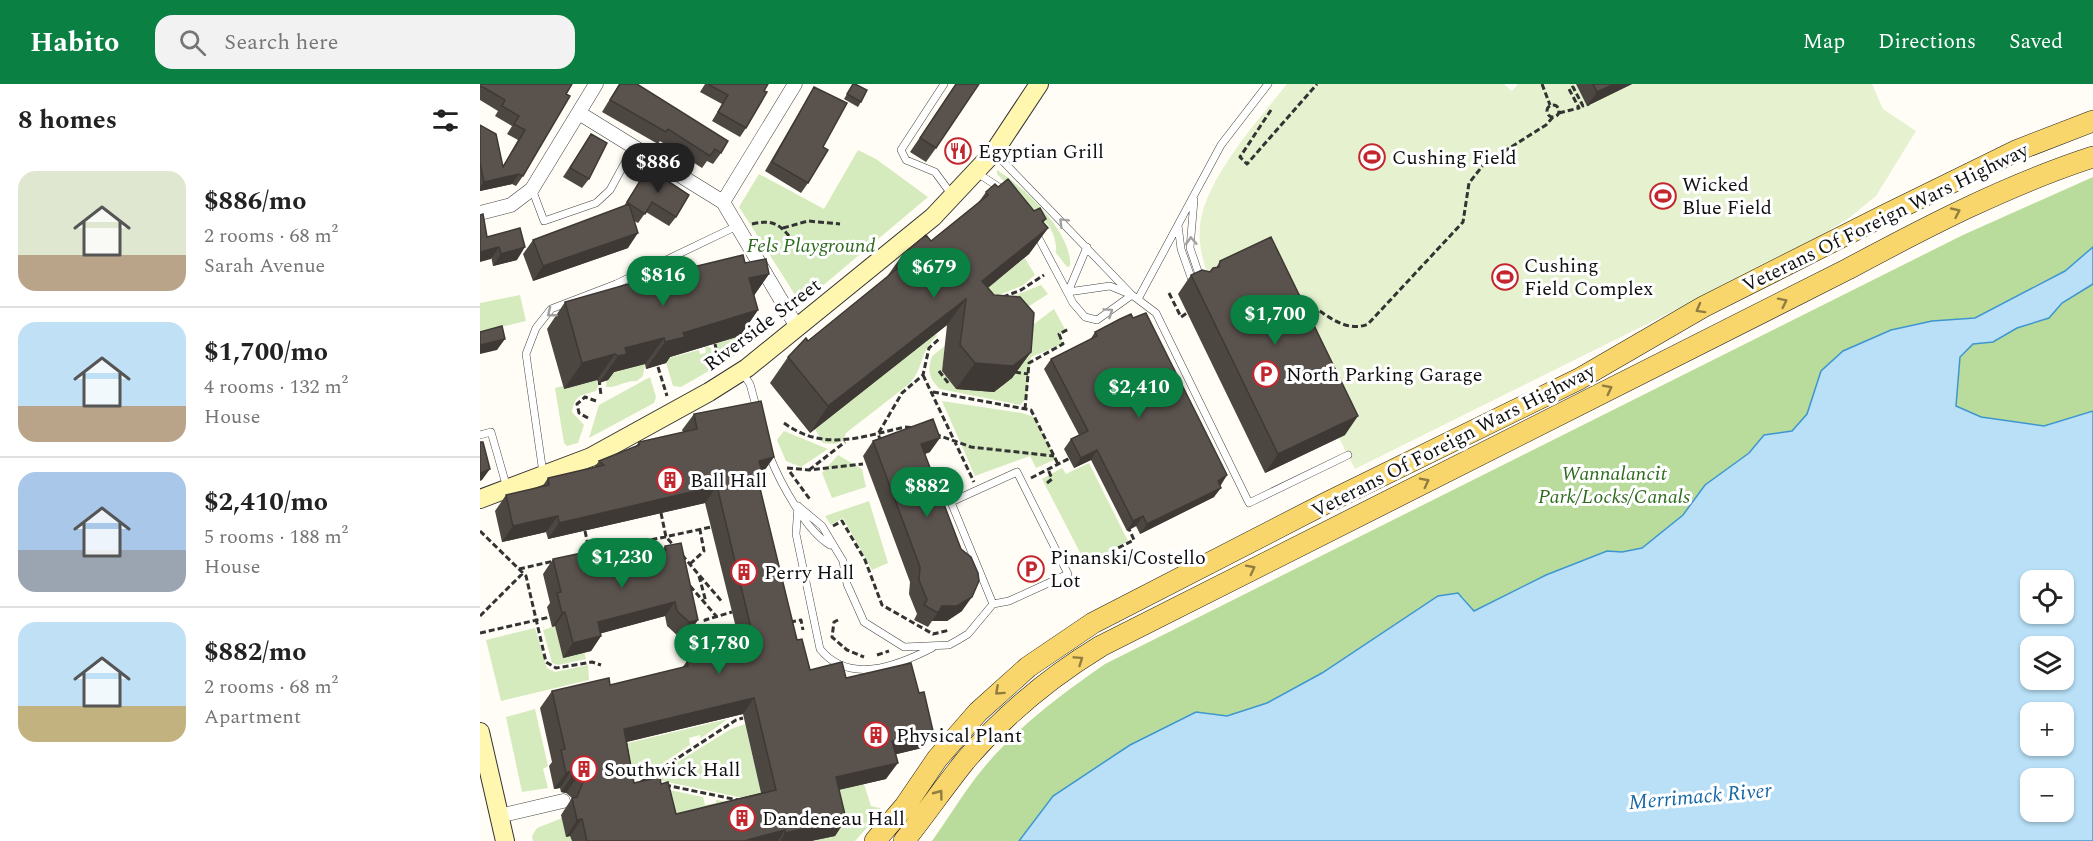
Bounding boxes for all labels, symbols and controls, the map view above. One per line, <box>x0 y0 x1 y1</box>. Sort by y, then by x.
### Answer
search box <box>155 15 575 69</box>
text: Habito <box>30 21 119 64</box>
icon: search <box>176 26 209 59</box>
text: Search here <box>224 26 338 59</box>
text: Map <box>1803 26 1845 58</box>
text: Directions <box>1878 26 1976 58</box>
text: Saved <box>2009 26 2063 58</box>
text: 8 homes <box>18 100 117 140</box>
icon: filters <box>429 104 462 137</box>
street label: Veterans Of Foreign Wars Highway <box>1737 135 2035 300</box>
restaurant icon: Egyptian Grill <box>943 136 973 166</box>
place label: Egyptian Grill <box>978 137 1104 167</box>
sports icon: Cushing Field <box>1357 142 1387 172</box>
pin: $886 <box>622 143 694 194</box>
place label: Cushing Field <box>1392 143 1517 173</box>
text: $886 <box>636 147 680 177</box>
place label: Wicked Blue Field <box>1682 170 1772 223</box>
text: $886/mo <box>204 181 307 221</box>
sports icon: Wicked Blue Field <box>1648 181 1678 211</box>
icon: home <box>66 195 138 267</box>
one-way arrow <box>1949 207 1960 219</box>
one-way arrow <box>1059 218 1069 229</box>
text: 2 rooms · 68 m² <box>204 221 338 251</box>
park label: Fels Playground <box>746 231 876 261</box>
one-way arrow <box>1184 236 1197 245</box>
pin: $679 <box>898 248 970 299</box>
text: Sarah Avenue <box>204 251 325 281</box>
place label: Cushing Field Complex <box>1524 251 1653 304</box>
text: $679 <box>912 252 956 282</box>
pin: $816 <box>627 256 699 307</box>
text: $816 <box>641 260 685 290</box>
sports icon: Cushing Field Complex <box>1490 262 1520 292</box>
street label: Riverside Street <box>698 271 828 379</box>
pin: $1,700 <box>1226 295 1324 346</box>
one-way arrow <box>1776 298 1787 309</box>
text: $1,700 <box>1244 299 1306 329</box>
one-way arrow <box>1696 302 1706 313</box>
one-way arrow <box>547 305 558 316</box>
one-way arrow <box>1102 308 1113 319</box>
text: $1,700/mo <box>204 332 328 372</box>
icon: home <box>66 346 138 418</box>
street label: Veterans Of Foreign Wars Highway <box>1306 355 1602 526</box>
parking icon: North Parking Garage <box>1251 359 1281 389</box>
place label: North Parking Garage <box>1286 360 1482 390</box>
pin: $2,410 <box>1090 368 1188 419</box>
text: 4 rooms · 132 m² <box>204 372 348 402</box>
text: $2,410 <box>1108 372 1170 402</box>
one-way arrow <box>1602 385 1613 397</box>
text: House <box>204 402 261 432</box>
park label: Wannalancit Park/Locks/Canals <box>1538 459 1690 512</box>
building icon: Ball Hall <box>655 465 685 495</box>
place label: Ball Hall <box>690 466 767 496</box>
pin: $882 <box>891 467 963 518</box>
text: $882 <box>905 471 949 501</box>
one-way arrow <box>1419 477 1430 489</box>
text: $2,410/mo <box>204 482 328 522</box>
icon: home <box>66 496 138 568</box>
text: 5 rooms · 188 m² <box>204 522 348 552</box>
pin: $1,230 <box>573 538 671 589</box>
text: $1,230 <box>591 542 653 572</box>
place label: Pinanski/Costello Lot <box>1050 543 1206 596</box>
text: House <box>204 552 261 582</box>
parking icon: Pinanski/Costello Lot <box>1016 554 1046 584</box>
building icon: Perry Hall <box>729 557 759 587</box>
place label: Perry Hall <box>764 558 854 588</box>
one-way arrow <box>1245 565 1256 576</box>
map controls <box>2020 570 2074 822</box>
button: locate <box>2020 570 2074 624</box>
pin: $1,780 <box>670 624 768 675</box>
text: $1,780 <box>688 628 750 658</box>
text: $882/mo <box>204 632 307 672</box>
button: layers <box>2020 636 2074 690</box>
icon: home <box>66 646 138 718</box>
one-way arrow <box>1072 656 1083 667</box>
text: 2 rooms · 68 m² <box>204 672 338 702</box>
one-way arrow <box>996 684 1006 695</box>
text: Apartment <box>204 702 301 732</box>
button: + <box>2020 702 2074 756</box>
building icon: Physical Plant <box>861 720 891 750</box>
place label: Physical Plant <box>896 721 1022 751</box>
building icon: Southwick Hall <box>569 754 599 784</box>
place label: Southwick Hall <box>604 755 740 785</box>
button: − <box>2020 768 2074 822</box>
water label: Merrimack River <box>1627 775 1774 819</box>
one-way arrow <box>932 790 943 801</box>
building icon: Dandeneau Hall <box>727 803 757 833</box>
place label: Dandeneau Hall <box>762 804 905 834</box>

